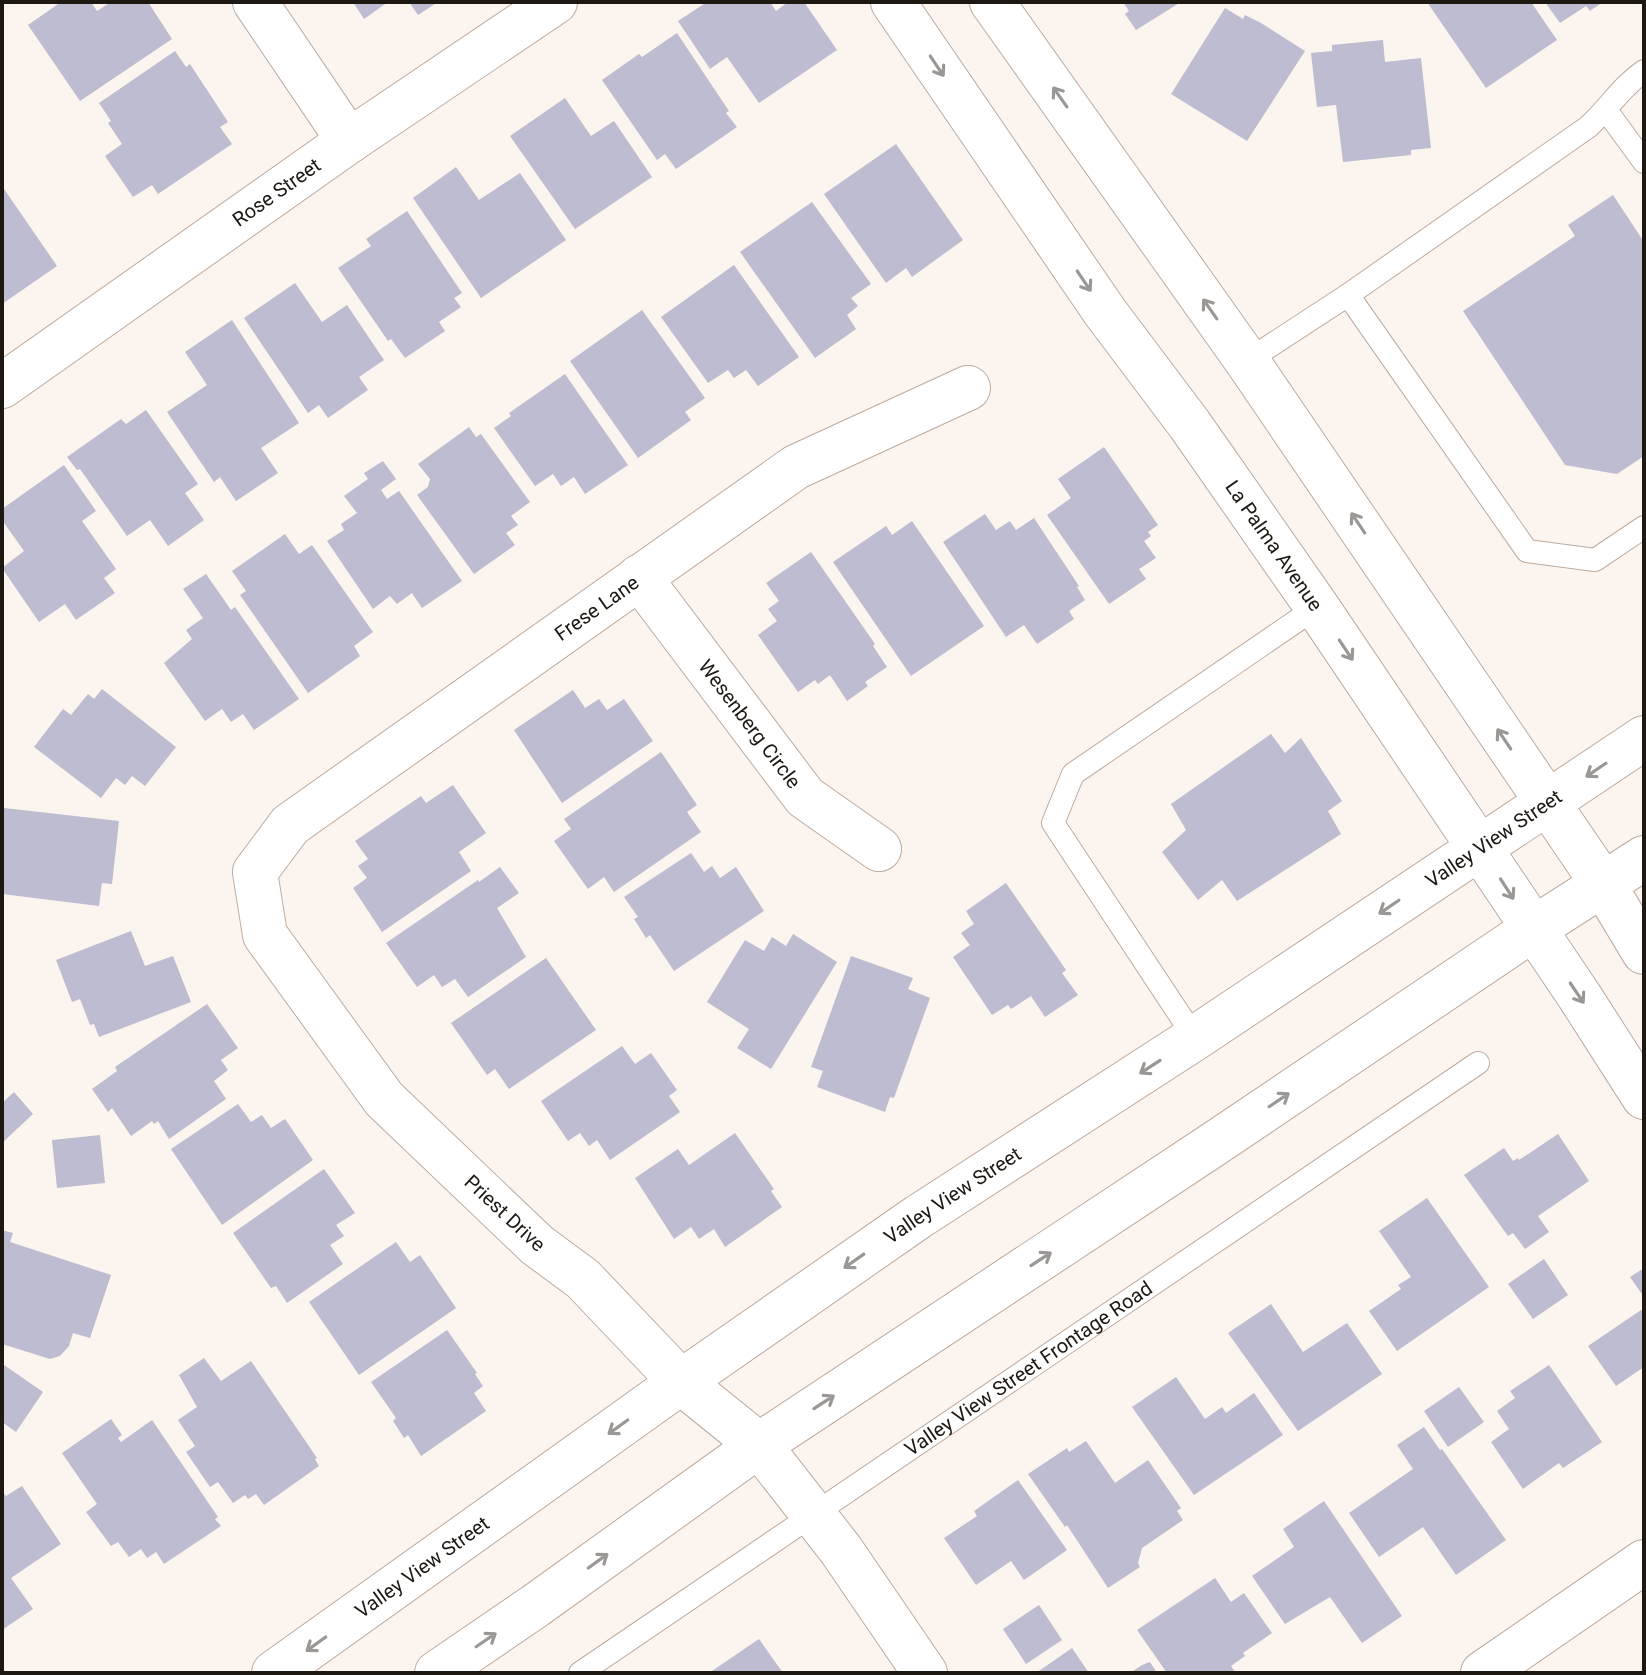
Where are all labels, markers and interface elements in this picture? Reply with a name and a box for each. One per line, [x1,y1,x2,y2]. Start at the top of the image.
one-way arrow [929,55,945,77]
one-way arrow [1052,87,1068,109]
street label: Rose Street [228,153,325,232]
one-way arrow [1076,269,1092,292]
one-way arrow [1202,299,1219,321]
street label: La Palma Avenue [1220,476,1328,615]
one-way arrow [1350,513,1366,535]
street label: Frese Lane [550,570,643,646]
one-way arrow [1338,639,1355,661]
street label: Wesenberg Circle [694,655,806,793]
one-way arrow [1496,728,1512,750]
one-way arrow [1586,762,1608,779]
street label: Valley View Street [1421,784,1566,893]
one-way arrow [1498,878,1515,900]
one-way arrow [1379,899,1401,915]
one-way arrow [1569,981,1585,1003]
one-way arrow [1139,1060,1162,1076]
one-way arrow [1267,1092,1289,1108]
street label: Valley View Street [880,1142,1026,1249]
street label: Priest Drive [460,1170,550,1256]
one-way arrow [1029,1250,1051,1267]
one-way arrow [844,1253,866,1269]
street label: Valley View Street Frontage Road [900,1276,1157,1461]
one-way arrow [812,1394,834,1410]
one-way arrow [608,1418,629,1435]
street label: Valley View Street [350,1511,494,1623]
one-way arrow [587,1553,608,1570]
one-way arrow [474,1632,496,1648]
one-way arrow [305,1636,327,1652]

